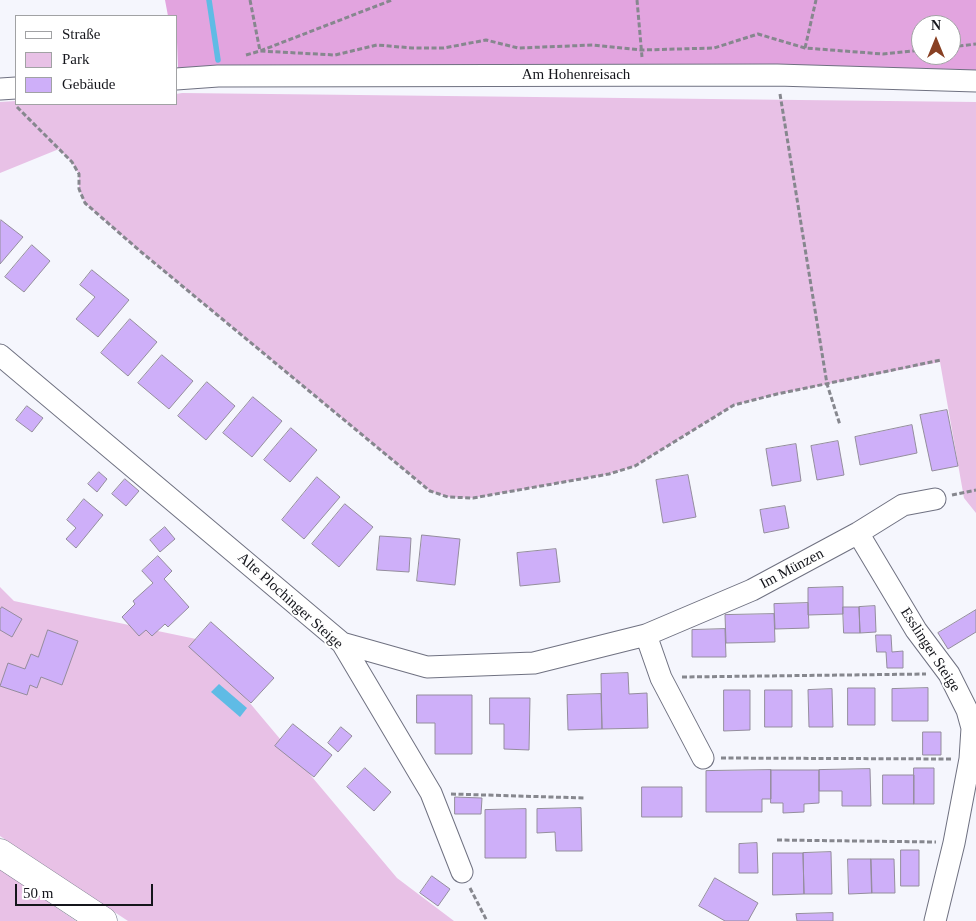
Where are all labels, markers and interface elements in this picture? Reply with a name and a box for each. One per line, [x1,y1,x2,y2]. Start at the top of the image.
legend [15,15,178,105]
north arrow [911,15,961,65]
text: N [931,18,941,33]
text: Straße [62,26,100,42]
text: Park [62,51,90,67]
street label: Am Hohenreisach [522,66,630,84]
text: Gebäude [62,76,115,92]
street label: Im Münzen [757,545,827,593]
street label: Alte Plochinger Steige [234,549,346,653]
street label: Esslinger Steige [896,604,964,696]
scale bar [18,874,155,906]
text: 50 m [23,885,53,901]

